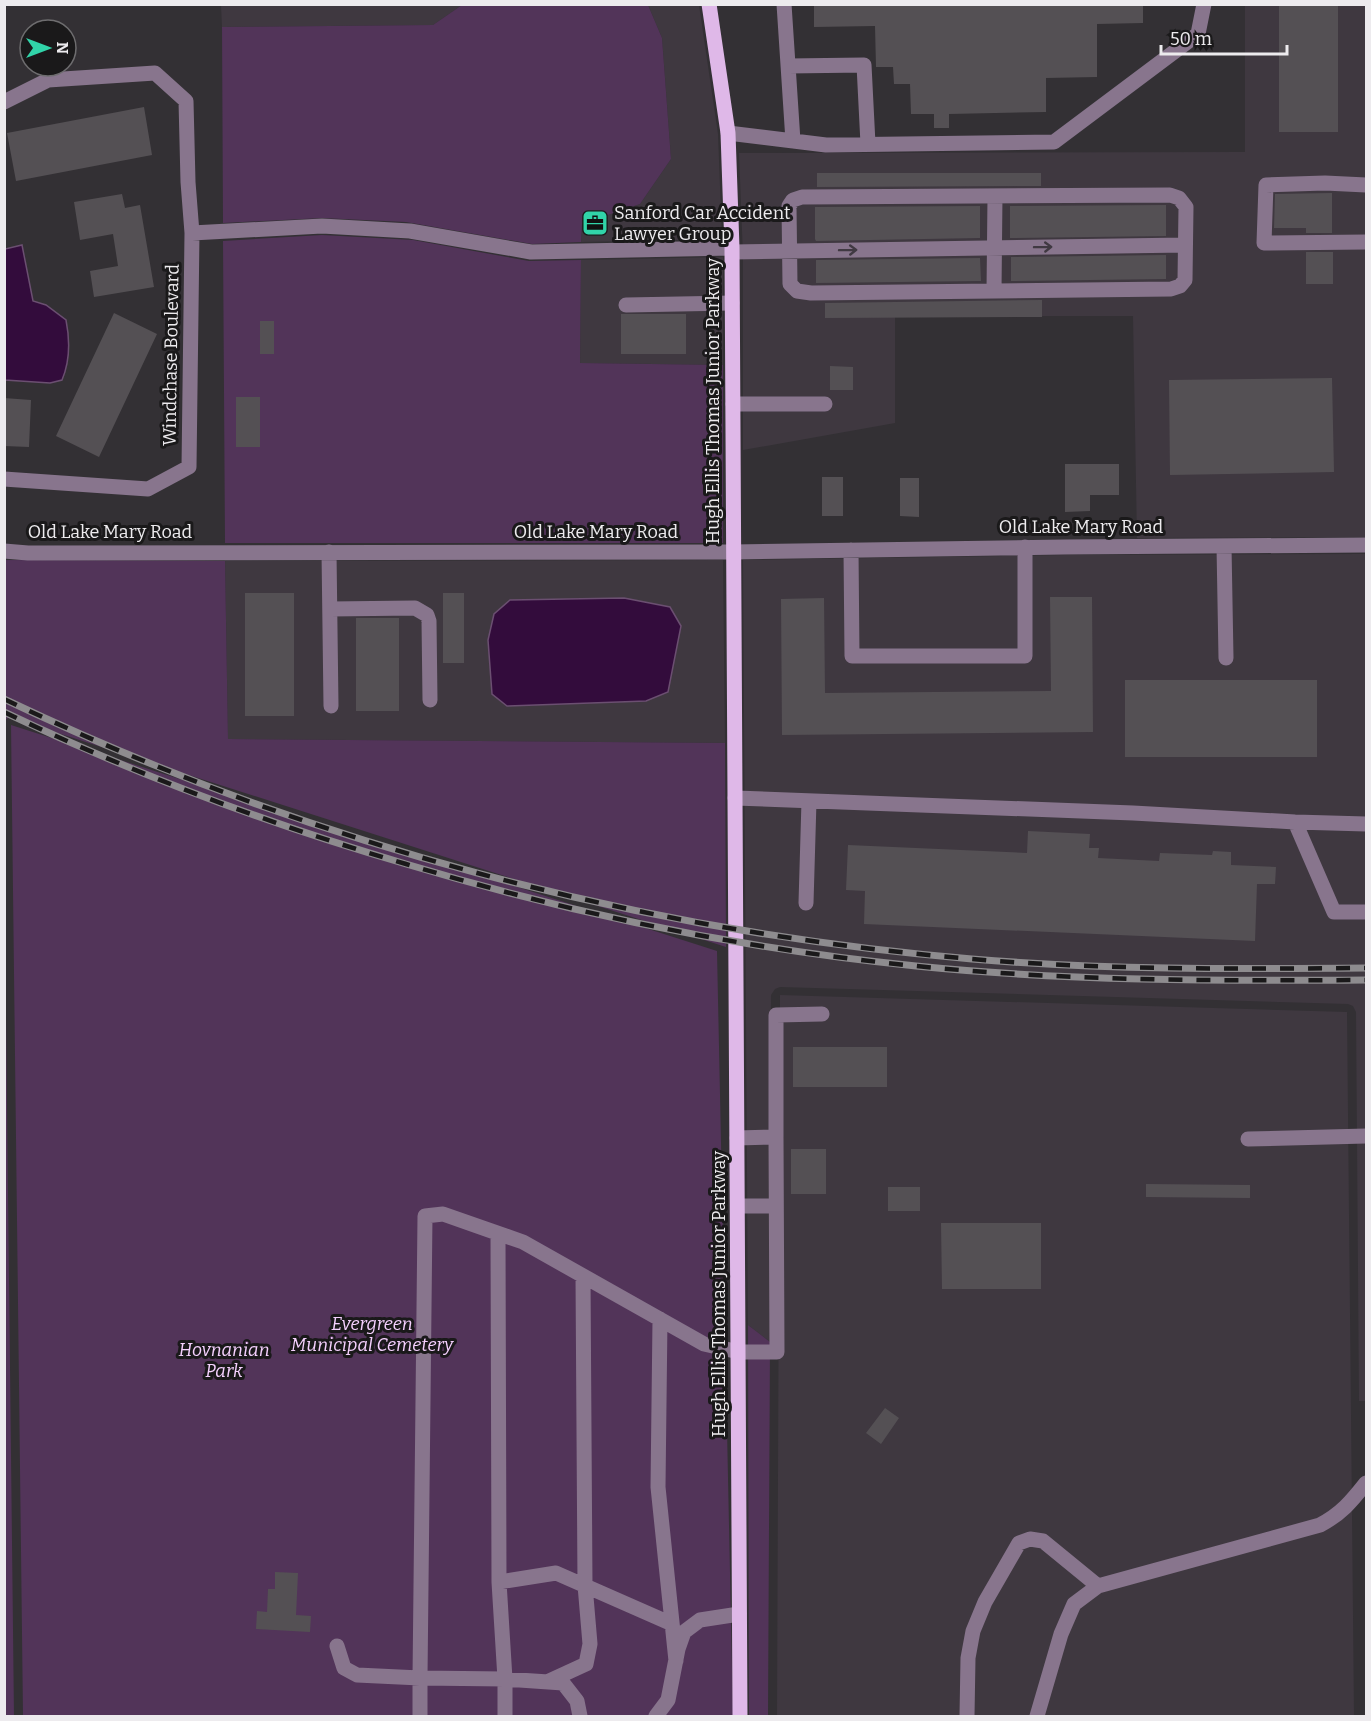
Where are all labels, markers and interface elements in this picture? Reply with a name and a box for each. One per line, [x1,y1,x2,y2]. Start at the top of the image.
north arrow [18,18,78,78]
scale bar [1161,18,1287,56]
text: 50 m [1170,28,1212,50]
text: N [53,42,72,54]
place label: Sanford Car Accident Lawyer Group [614,202,791,245]
office icon: Sanford Car Accident Lawyer Group [580,208,610,238]
one-way arrow [1033,241,1053,253]
one-way arrow [838,244,858,256]
street label: Hugh Ellis Thomas Junior Parkway [702,257,724,544]
street label: Windchase Boulevard [158,264,184,446]
street label: Old Lake Mary Road [999,516,1164,538]
street label: Old Lake Mary Road [28,521,193,543]
street label: Old Lake Mary Road [514,521,679,543]
street label: Hugh Ellis Thomas Junior Parkway [708,1150,730,1437]
park label: Evergreen Municipal Cemetery [291,1313,454,1356]
park label: Hovnanian Park [178,1339,270,1382]

